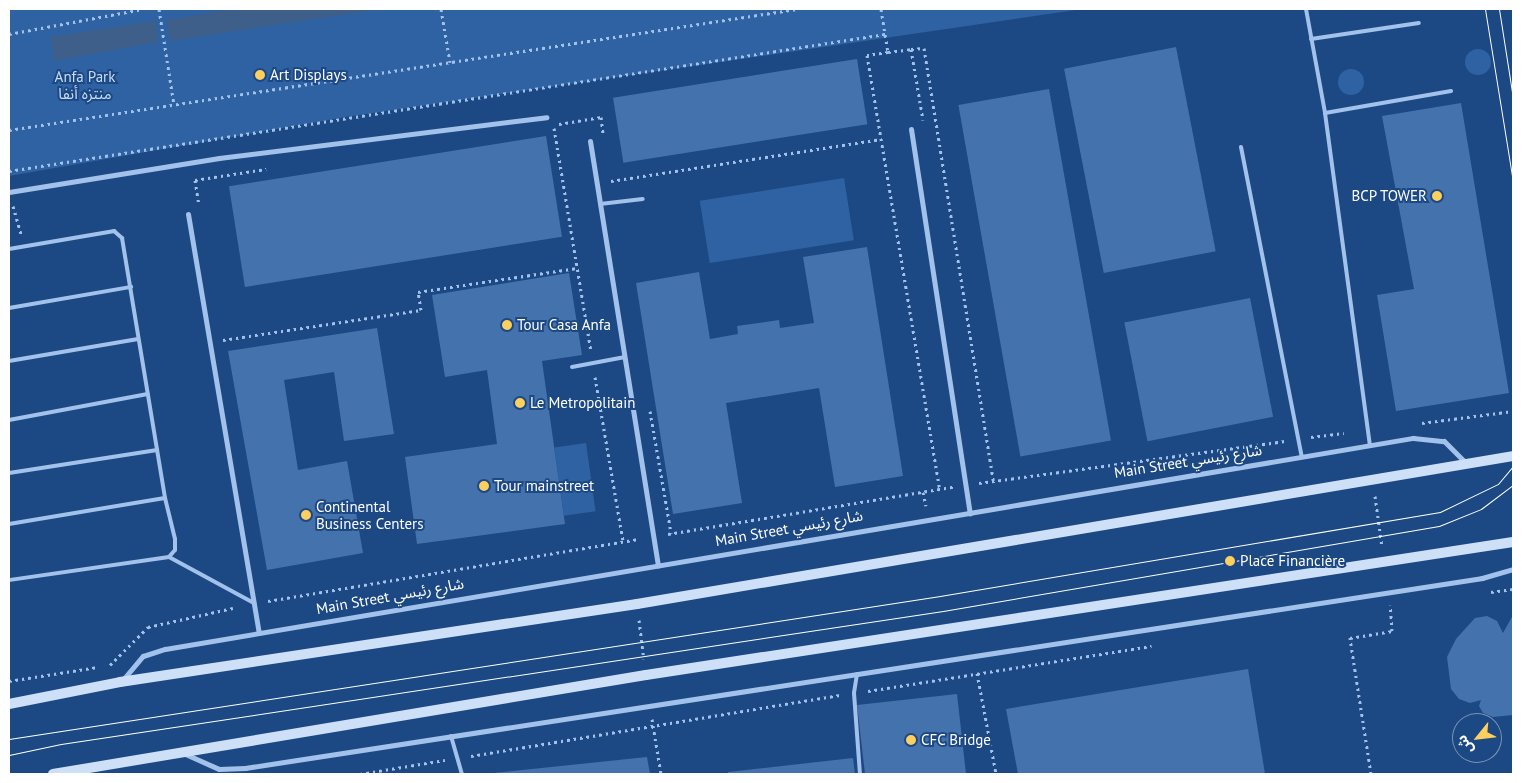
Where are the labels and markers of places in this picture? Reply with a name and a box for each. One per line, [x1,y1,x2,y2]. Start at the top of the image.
place label: Art Displays [270,66,347,84]
marker: Art Displays [254,69,266,81]
place label: BCP TOWER [1350,187,1427,205]
marker: BCP TOWER [1431,190,1443,202]
place label: Tour Casa Anfa [517,316,611,334]
marker: Tour Casa Anfa [501,319,513,331]
place label: Le Metropolitain [530,394,636,412]
marker: Le Metropolitain [514,397,526,409]
place label: Tour mainstreet [494,477,594,495]
marker: Tour mainstreet [478,480,490,492]
place label: Continental Business Centers [316,497,423,532]
marker: Continental Business Centers [300,509,312,521]
place label: Place Financière [1240,552,1345,570]
marker: Place Financière [1224,555,1236,567]
place label: CFC Bridge [921,731,992,749]
marker: CFC Bridge [905,734,917,746]

